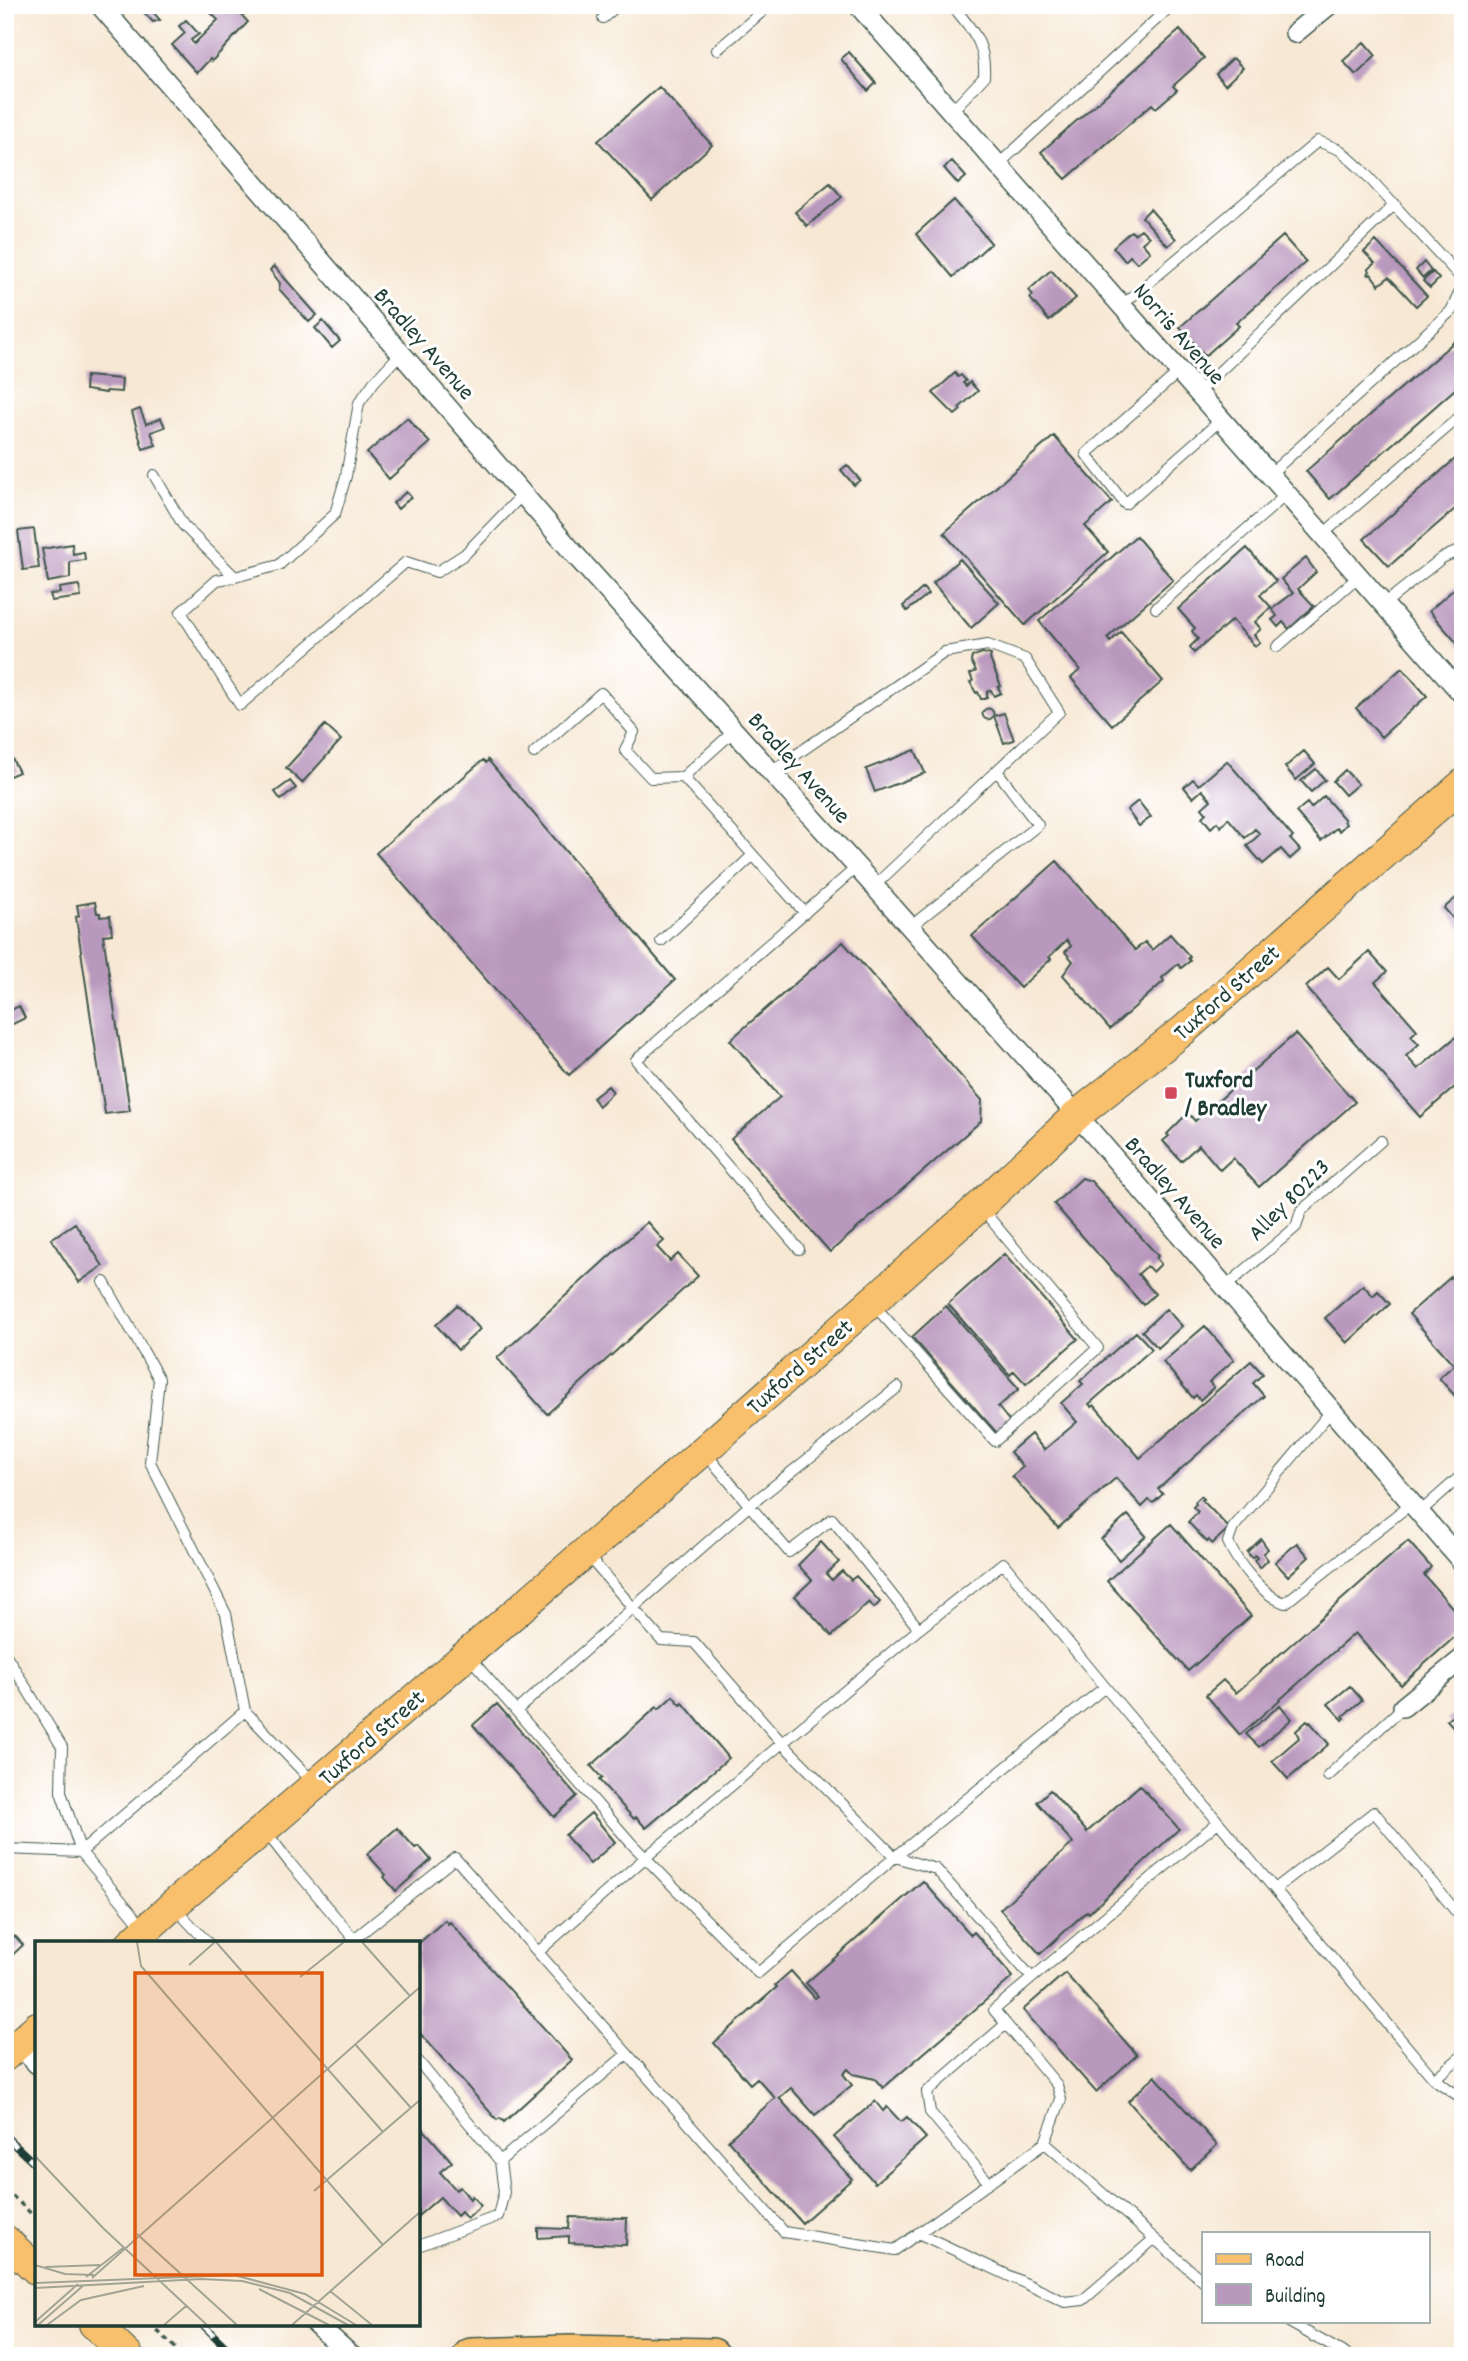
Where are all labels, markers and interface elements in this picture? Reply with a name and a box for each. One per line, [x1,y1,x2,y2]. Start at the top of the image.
street label: Norris Avenue [1124,276,1232,394]
street label: Bradley Avenue [364,281,481,409]
street label: Bradley Avenue [738,706,857,832]
street label: Tuxford Street [1167,938,1289,1050]
place label: Tuxford / Bradley [1184,1065,1267,1127]
marker: Tuxford / Bradley [1163,1085,1179,1101]
street label: Bradley Avenue [1115,1130,1232,1258]
street label: Alley 80223 [1241,1152,1339,1250]
street label: Tuxford Street [740,1312,862,1424]
street label: Tuxford Street [312,1683,434,1795]
inset map [35,1941,420,2326]
legend [1202,2232,1430,2322]
text: Road [1265,2247,1304,2277]
text: Building [1265,2283,1325,2313]

